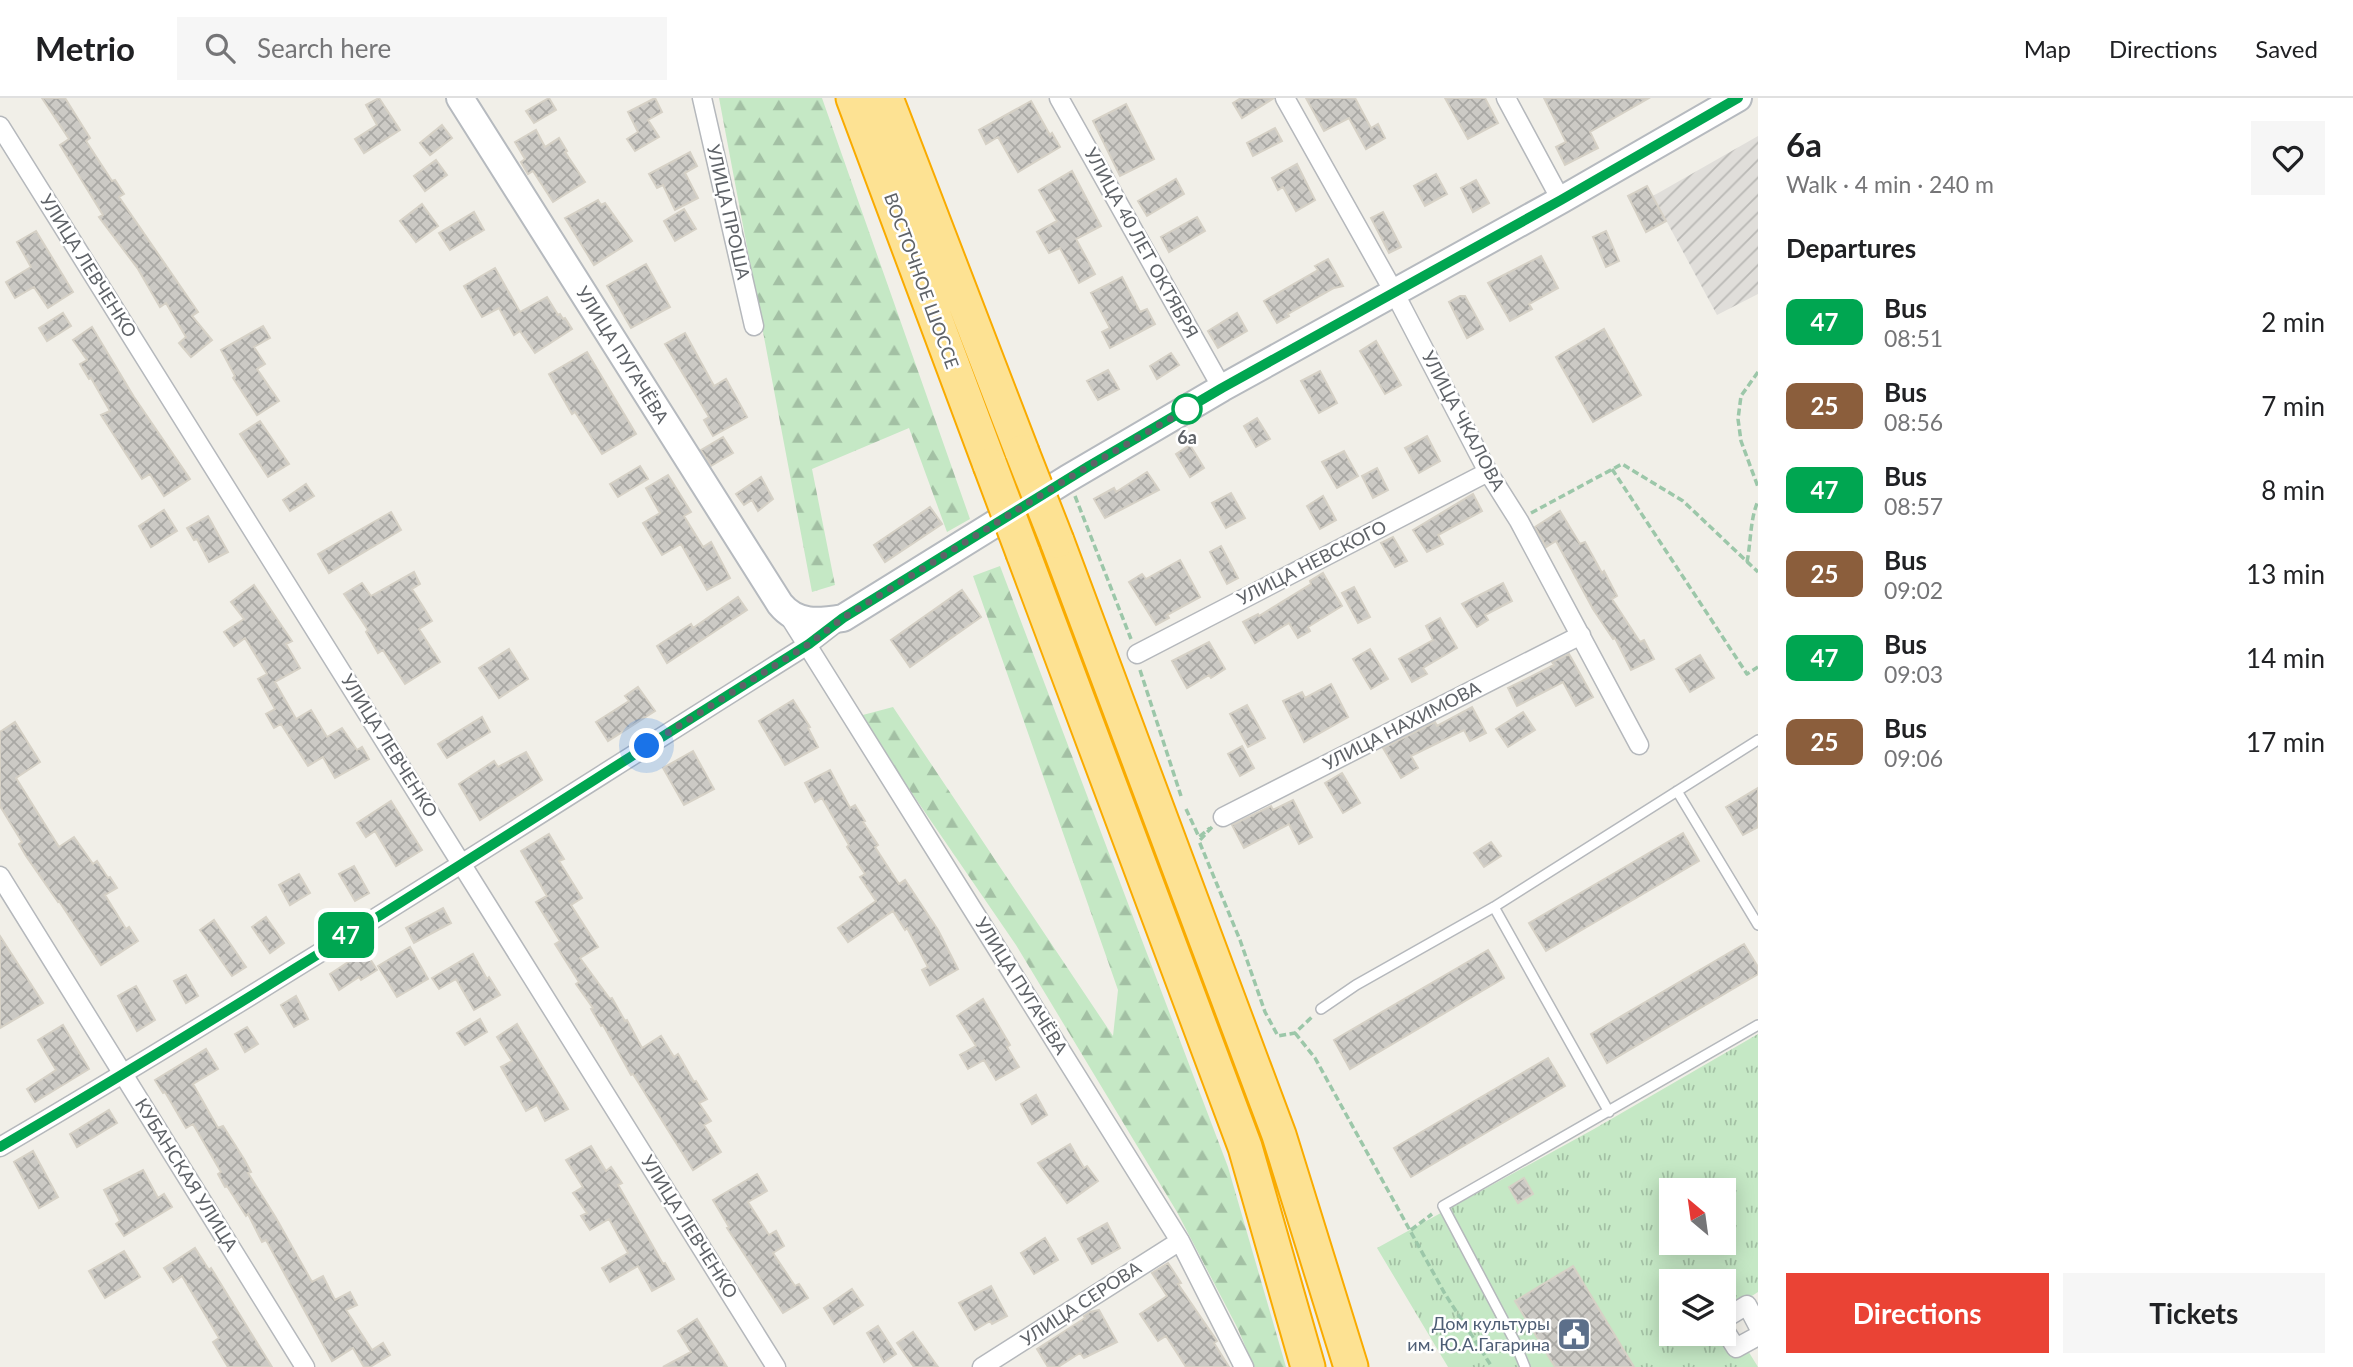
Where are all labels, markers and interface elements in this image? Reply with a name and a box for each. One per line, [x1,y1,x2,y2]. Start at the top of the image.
search box [177,17,667,80]
text: Metrio [35,28,135,68]
icon: search [201,29,239,67]
text: Search here [257,32,391,64]
text: Map [2024,34,2071,63]
text: Directions [2109,34,2217,63]
text: Saved [2255,34,2318,63]
button: heart [2251,121,2325,195]
text: 6а [1786,124,1822,164]
street label: УЛИЦА ПРОША [703,142,755,282]
street label: УЛИЦА 40 ЛЕТ ОКТЯБРЯ [1080,143,1203,342]
text: Walk · 4 min · 240 m [1786,170,1994,198]
street label: УЛИЦА ЛЕВЧЕНКО [36,190,142,341]
street label: ВОСТОЧНОЕ ШОССЕ [880,190,964,372]
text: Departures [1786,232,1916,264]
street label: УЛИЦА ПУГАЧЁВА [572,282,674,428]
text: Bus [1884,292,1927,324]
text: 2 min [2261,306,2325,338]
text: 47 [1811,307,1838,336]
text: 08:51 [1884,324,1943,352]
street label: УЛИЦА ЧКАЛОВА [1418,347,1510,495]
text: Bus [1884,376,1927,408]
text: 7 min [2261,390,2325,422]
text: 25 [1811,391,1838,420]
marker: 6а [1172,394,1202,424]
text: 08:56 [1884,408,1943,436]
place label: 6а [1177,426,1197,448]
text: Bus [1884,460,1927,492]
text: 8 min [2261,474,2325,506]
text: 47 [1811,475,1838,504]
text: 08:57 [1884,492,1943,520]
street label: УЛИЦА НЕВСКОГО [1233,515,1390,609]
text: Bus [1884,544,1927,576]
text: 13 min [2246,558,2325,590]
text: 25 [1811,559,1838,588]
text: 09:02 [1884,576,1943,604]
text: Bus [1884,628,1927,660]
text: 14 min [2246,642,2325,674]
text: 47 [1811,643,1838,672]
text: 09:03 [1884,660,1943,688]
street label: УЛИЦА ЛЕВЧЕНКО [337,670,443,821]
street label: УЛИЦА НАХИМОВА [1319,675,1485,774]
text: Bus [1884,712,1927,744]
text: 17 min [2246,726,2325,758]
text: 25 [1811,727,1838,756]
your location [629,728,664,763]
text: 09:06 [1884,744,1943,772]
line badge: 47 [314,912,378,958]
street label: УЛИЦА ПУГАЧЁВА [971,913,1073,1059]
text: 47 [332,920,360,949]
street label: КУБАНСКАЯ УЛИЦА [131,1094,243,1256]
street label: УЛИЦА ЛЕВЧЕНКО [637,1151,743,1302]
north arrow [1659,1178,1736,1255]
map controls [1659,1178,1736,1346]
street label: УЛИЦА СЕРОВА [1016,1256,1145,1350]
button: layers [1659,1269,1736,1346]
button: Directions [1786,1273,2049,1353]
button: Tickets [2063,1273,2325,1353]
place label: Дом культуры им. Ю.А.Гагарина [1407,1312,1550,1355]
public building icon: Дом культуры им. Ю.А.Гагарина [1555,1315,1593,1353]

